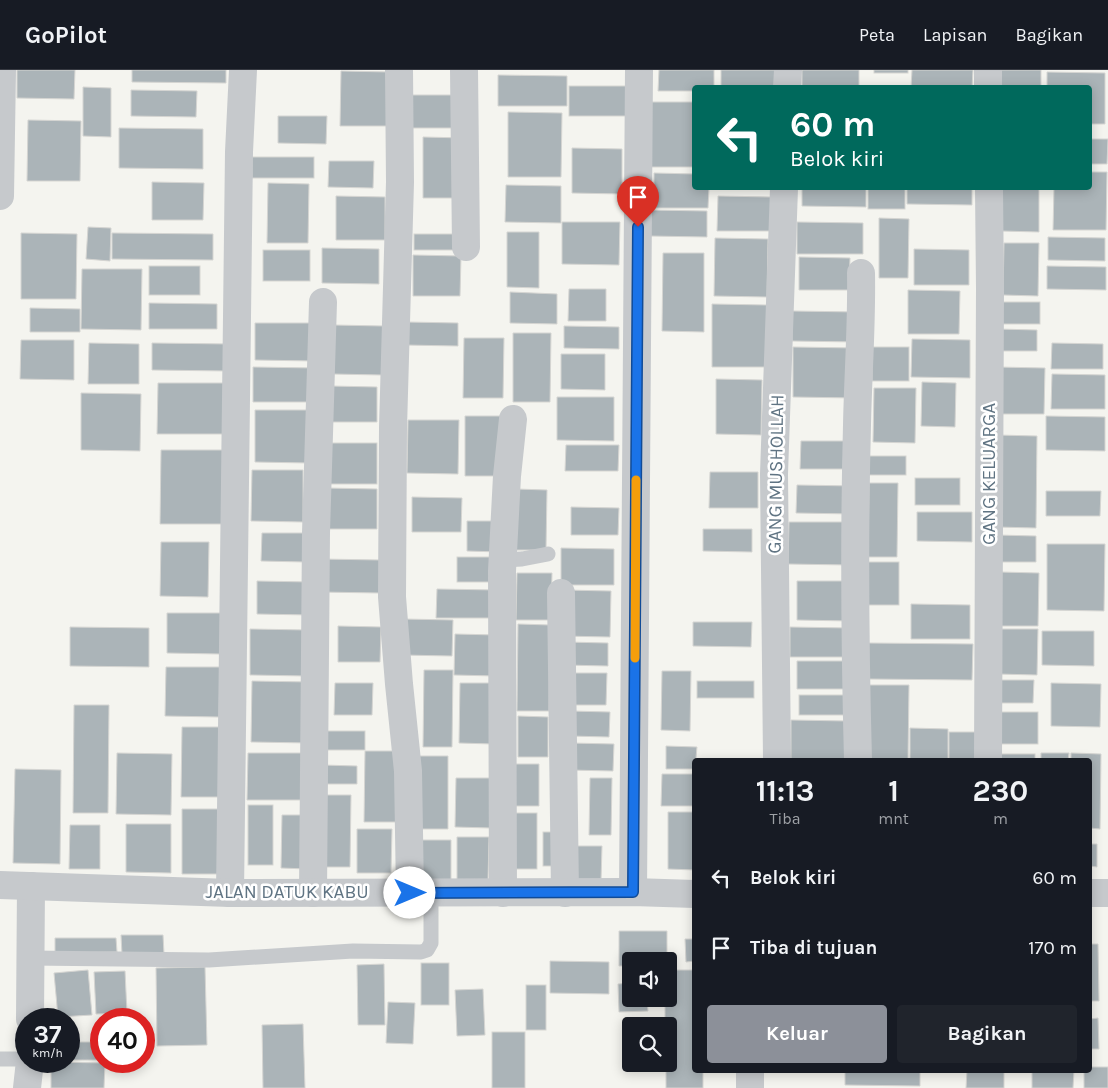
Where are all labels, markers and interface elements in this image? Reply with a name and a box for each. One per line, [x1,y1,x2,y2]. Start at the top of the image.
text: GoPilot [25,21,107,49]
text: Peta [859,24,895,46]
text: Lapisan [923,24,987,46]
text: Bagikan [1015,24,1083,46]
text: 60 m [790,104,875,145]
icon: left [707,105,772,170]
text: Belok kiri [790,146,884,172]
pin [617,176,659,227]
icon: arrive [624,183,652,211]
street label: GANG MUSHOLLAH [764,394,788,554]
street label: GANG KELUARGA [978,403,1000,545]
text: 11:13 [756,773,815,809]
text: 1 [888,773,899,809]
text: 230 [973,773,1028,809]
text: Tiba [770,809,801,828]
text: mnt [878,809,909,828]
text: m [993,809,1008,828]
icon: left [707,864,735,892]
position arrow [383,866,435,918]
text: Belok kiri [750,867,836,889]
text: 60 m [1033,867,1077,889]
street label: JALAN DATUK KABU [205,881,369,903]
icon: arrive [707,934,735,962]
text: Tiba di tujuan [750,937,877,959]
text: 170 m [1028,937,1077,959]
map controls [622,952,677,1072]
button: sound [622,952,677,1007]
button: Keluar [707,1005,887,1063]
button: Bagikan [897,1005,1077,1063]
speed limit sign: 40 [90,1008,155,1073]
button: search [622,1017,677,1072]
text: 37 [33,1020,61,1049]
text: km/h [32,1046,63,1060]

